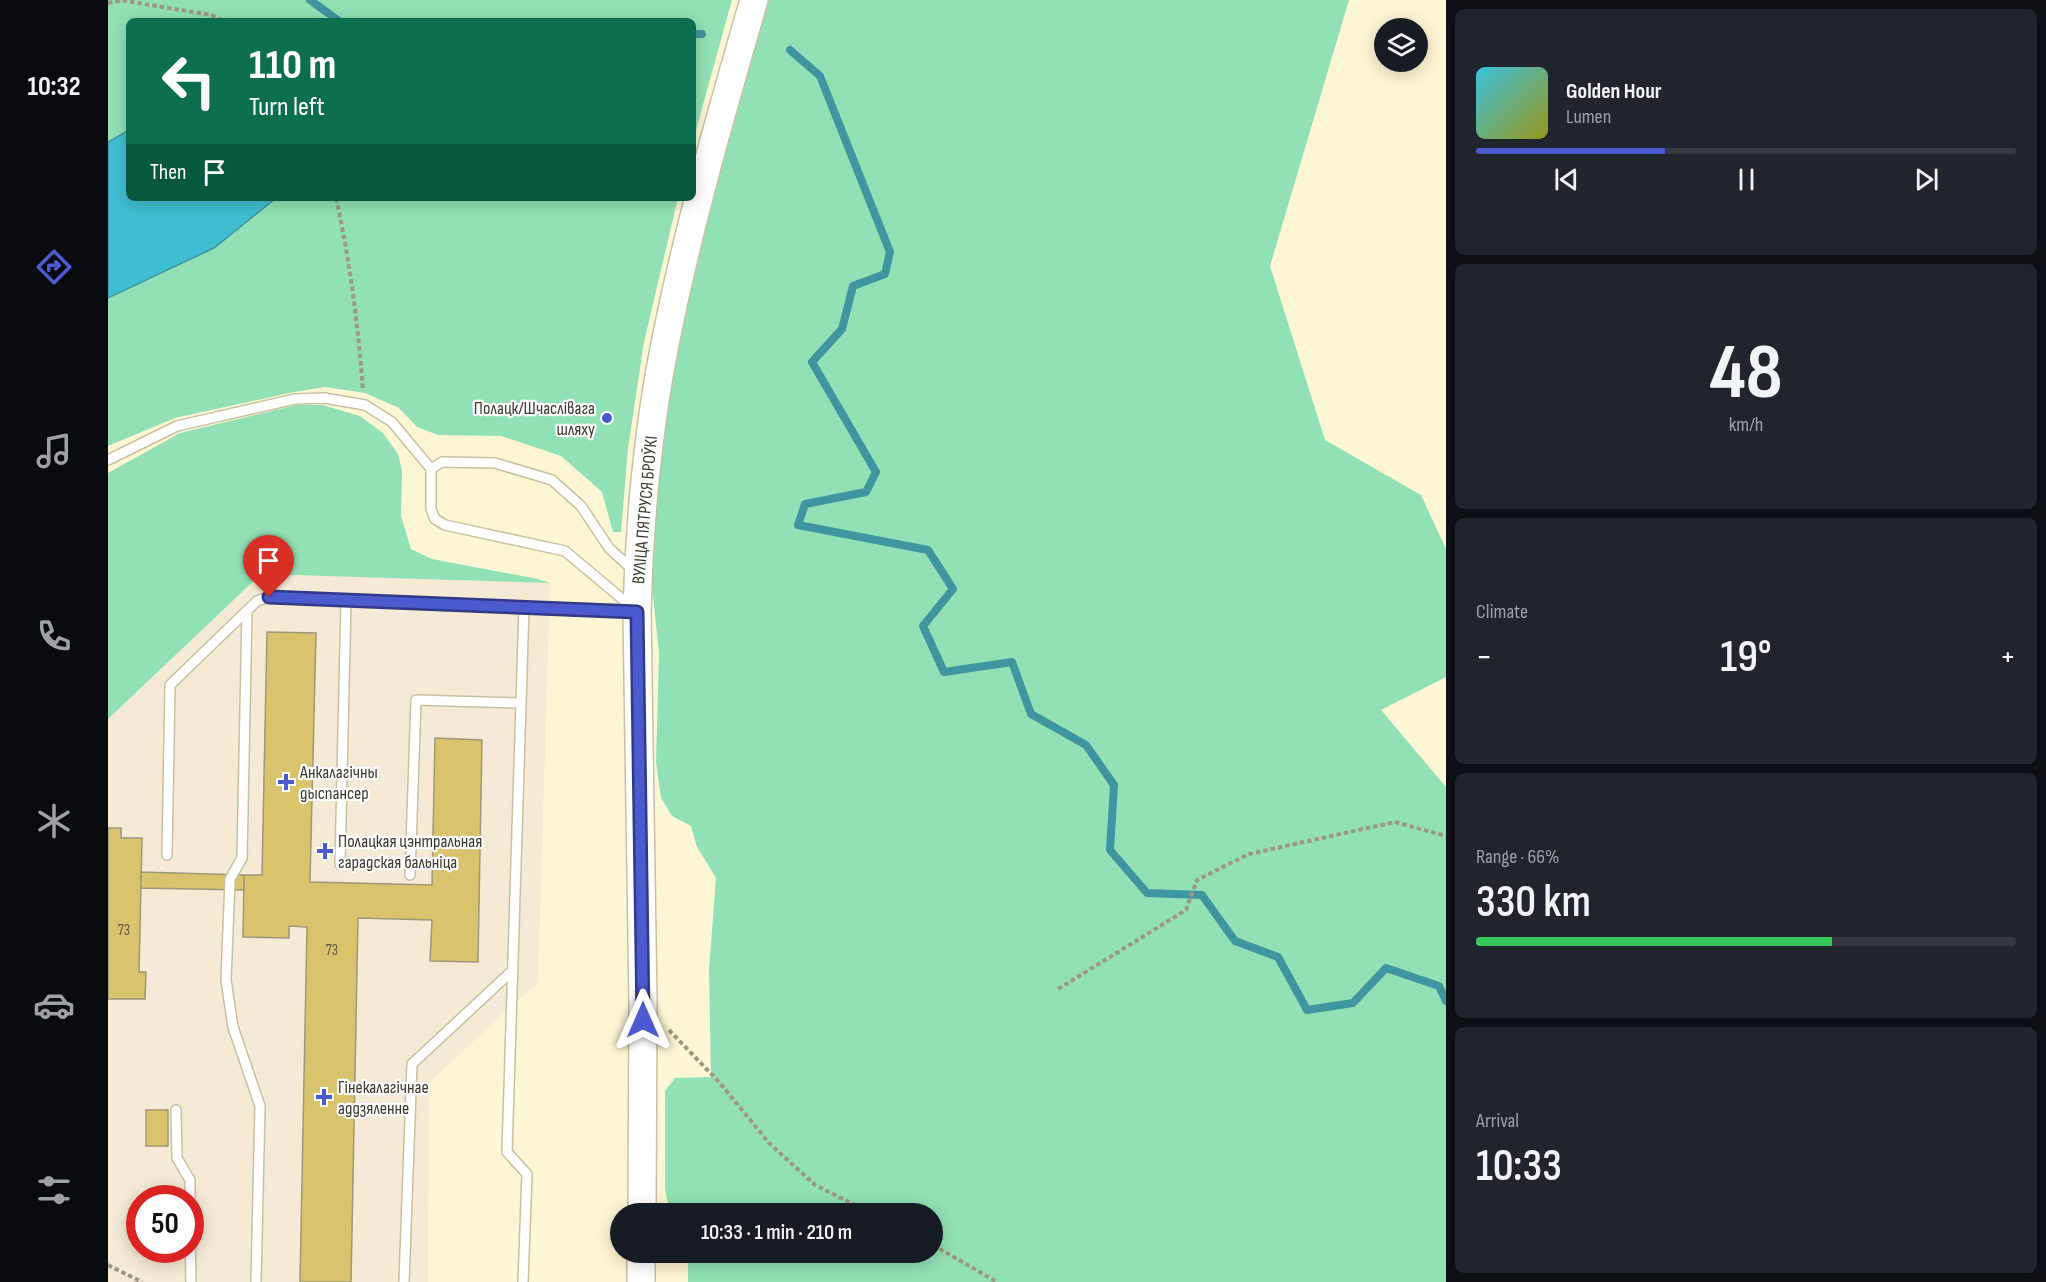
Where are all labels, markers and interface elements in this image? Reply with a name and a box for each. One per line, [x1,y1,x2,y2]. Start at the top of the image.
map controls [1374,18,1428,72]
button: layers [1374,18,1428,72]
text: 110 m [249,40,336,91]
icon: left [150,42,228,120]
text: 10:32 [27,71,81,103]
text: Golden Hour [1566,78,1662,105]
text: Turn left [249,91,325,123]
text: Lumen [1566,105,1611,129]
icon: arrive [198,156,231,189]
text: Then [150,159,186,186]
icon: previous [1550,163,1583,196]
icon: pause [1730,163,1763,196]
icon: next [1910,163,1943,196]
icon: directions [33,246,75,288]
text: 48 [1709,327,1783,420]
place label: Полацк/Шчаслівага шляху [474,398,595,440]
marker: Полацк/Шчаслівага шляху [600,411,614,425]
text: km/h [1729,413,1763,437]
icon: music [33,430,75,472]
street label: ВУЛІЦА ПЯТРУСЯ БРОЎКІ [628,435,662,585]
pin [243,535,294,597]
icon: arrive [252,544,285,577]
text: Climate [1476,600,1528,624]
icon: phone [33,615,75,657]
text: 19° [1720,630,1772,685]
text: − [1476,637,1492,677]
text: + [2000,637,2016,677]
place label: Анкалагічны дыспансер [299,762,378,804]
marker: Анкалагічны дыспансер [277,773,295,791]
icon: climate [33,800,75,842]
place label: Полацкая цэнтральная гарадская бальніца [338,831,482,873]
marker: Полацкая цэнтральная гарадская бальніца [316,842,334,860]
text: Range · 66% [1476,845,1560,869]
text: 330 km [1476,875,1591,930]
house number: 73 [118,921,130,940]
house number: 73 [326,941,338,960]
icon: car [33,984,75,1026]
position arrow [611,988,675,1052]
place label: Гінекалагічнае аддзяленне [338,1077,429,1119]
marker: Гінекалагічнае аддзяленне [315,1088,333,1106]
text: Arrival [1476,1109,1519,1133]
text: 10:33 [1476,1139,1562,1194]
icon: filters [33,1169,75,1211]
speed limit sign: 50 [126,1185,204,1263]
text: 10:33 · 1 min · 210 m [701,1219,852,1246]

